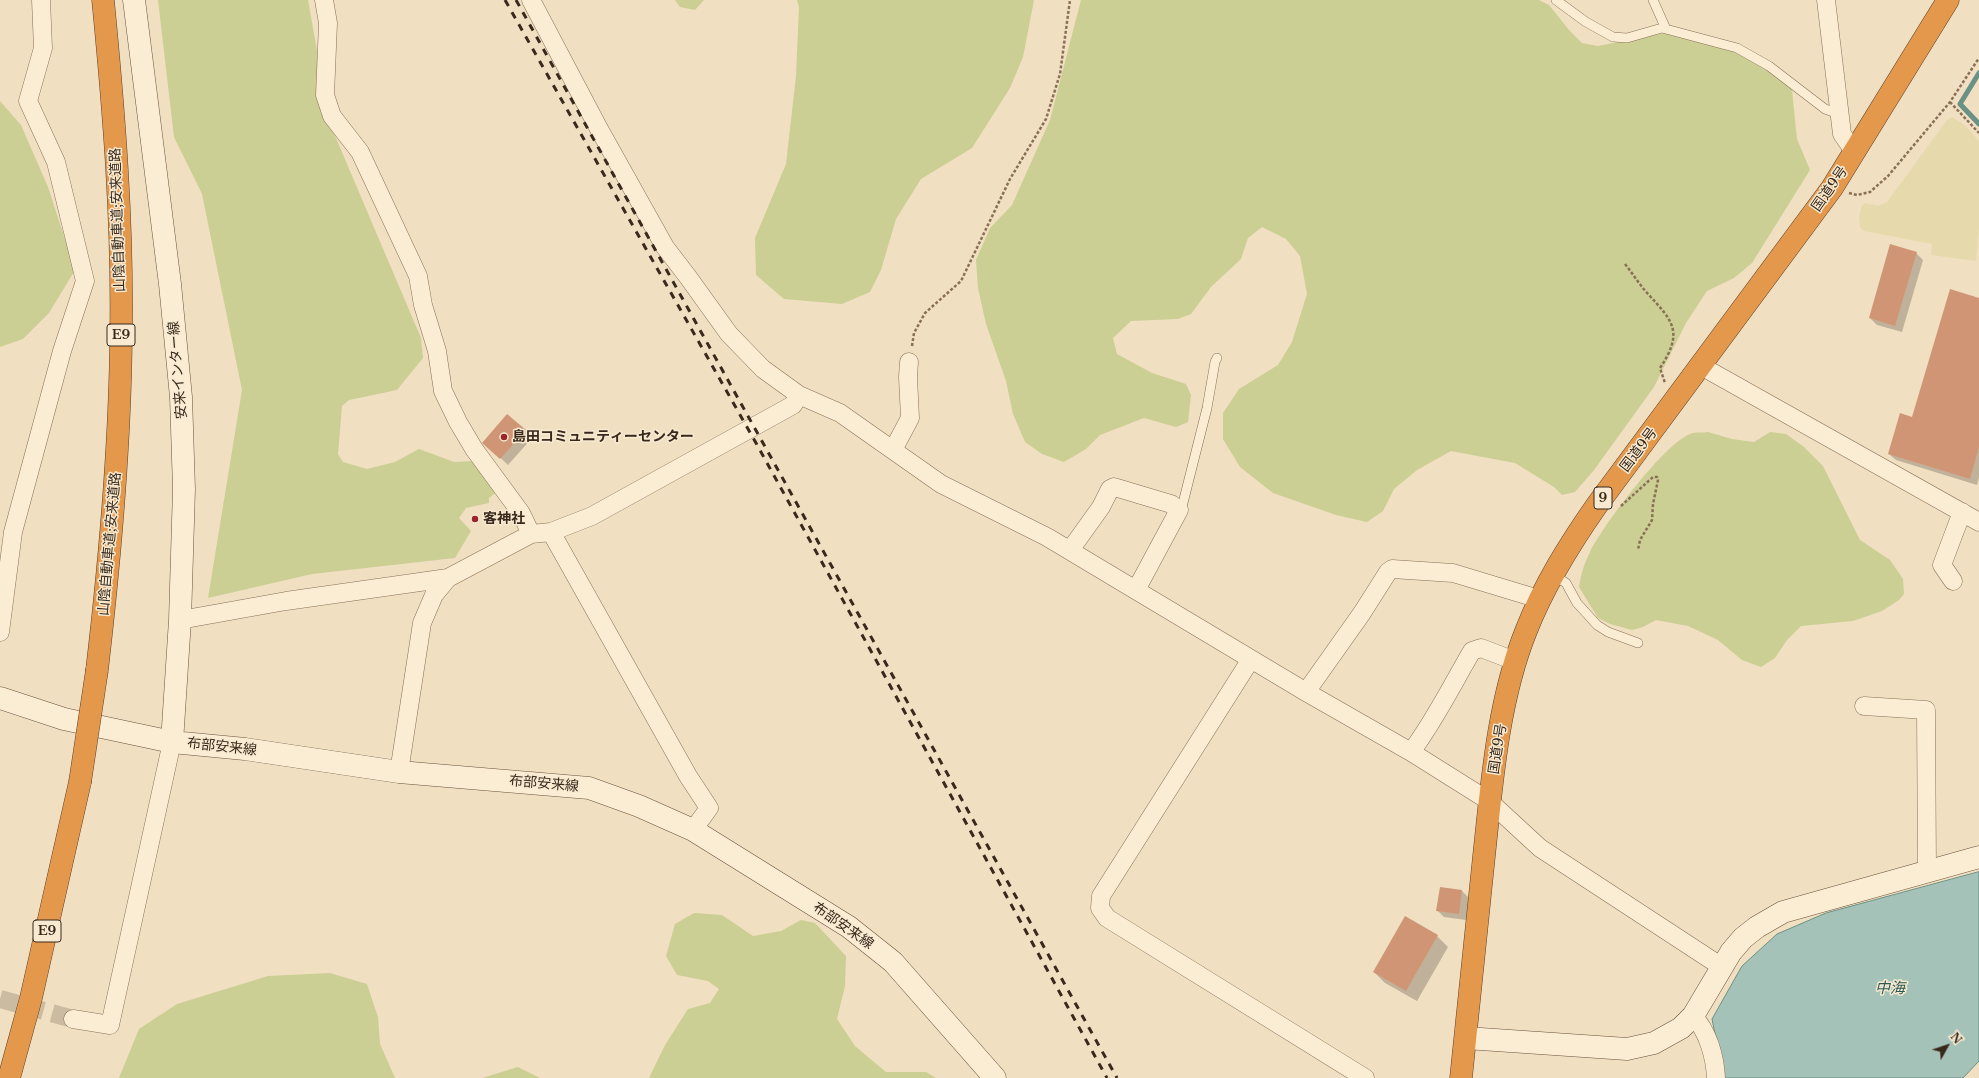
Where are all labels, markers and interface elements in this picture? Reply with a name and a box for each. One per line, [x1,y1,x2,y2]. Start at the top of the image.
street label: 山陰自動車道;安来道路 [107,148,129,292]
street label: 国道9号 [1808,163,1852,215]
street label: 安来インター線 [165,320,191,420]
road number: E9 [107,324,135,346]
street label: 国道9号 [1617,425,1661,475]
place label: 島田コミュニティーセンター [512,429,694,445]
marker: 島田コミュニティーセンター [499,432,509,442]
street label: 山陰自動車道;安来道路 [95,471,125,617]
road number: 9 [1594,487,1612,509]
place label: 客神社 [483,511,525,527]
marker: 客神社 [470,514,480,524]
street label: 国道9号 [1486,722,1510,776]
street label: 布部安来線 [186,735,258,759]
street label: 布部安来線 [508,773,580,795]
street label: 布部安来線 [810,899,876,953]
road number: E9 [33,920,61,942]
water label: 中海 [1875,980,1905,998]
north arrow [1927,1026,1967,1066]
text: N [1948,1030,1965,1047]

